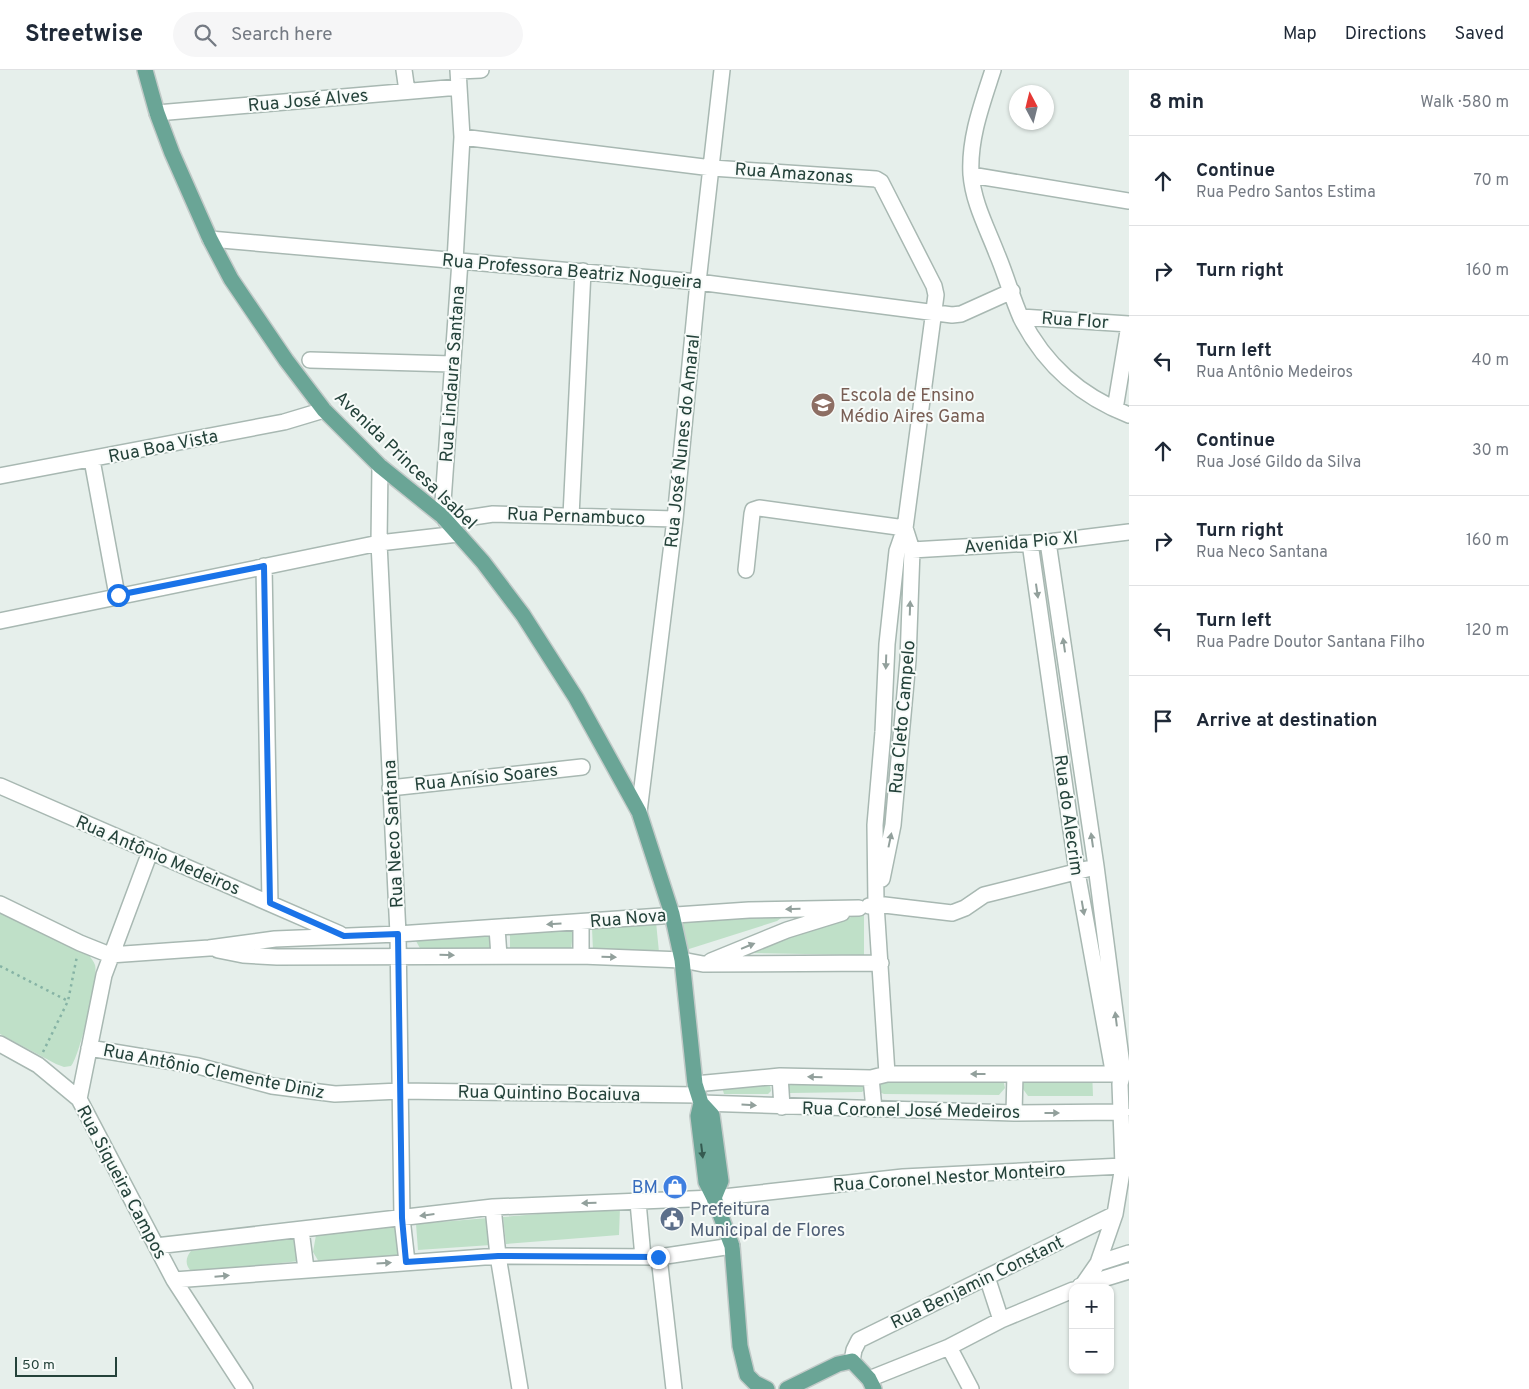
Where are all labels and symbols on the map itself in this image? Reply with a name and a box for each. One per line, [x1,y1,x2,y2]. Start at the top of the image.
street label: Rua José Alves [247,85,369,118]
north arrow [1009,85,1054,130]
street label: Rua Amazonas [734,159,854,190]
street label: Rua Professora Beatriz Nogueira [441,250,703,295]
street label: Rua Lindaura Santana [436,285,471,463]
street label: Rua Flor [1040,308,1109,335]
street label: Rua José Nunes do Amaral [661,333,706,549]
place label: Escola de Ensino Médio Aires Gama [840,385,985,429]
street label: Avenida Princesa Isabel [329,387,481,535]
school or university icon: Escola de Ensino Médio Aires Gama [810,392,836,418]
street label: Rua Boa Vista [106,426,220,469]
street label: Rua Pernambuco [506,504,645,531]
street label: Avenida Pio XI [963,527,1079,560]
one-way arrow [1033,583,1041,599]
route start [107,584,130,607]
one-way arrow [907,600,915,616]
one-way arrow [1059,637,1067,653]
street label: Rua Cleto Campelo [885,639,922,795]
one-way arrow [882,654,890,670]
street label: Rua do Alecrim [1048,753,1087,877]
street label: Rua Neco Santana [379,759,410,909]
street label: Rua Anísio Soares [413,760,559,797]
street label: Rua Antônio Medeiros [72,811,243,901]
one-way arrow [886,832,894,847]
one-way arrow [1088,832,1096,848]
one-way arrow [1079,900,1087,915]
street label: Rua Nova [589,905,667,934]
one-way arrow [785,905,801,913]
one-way arrow [545,920,561,928]
one-way arrow [741,942,756,950]
one-way arrow [439,952,455,960]
one-way arrow [601,953,617,961]
one-way arrow [1111,1011,1119,1027]
street label: Rua Antônio Clemente Diniz [101,1040,327,1105]
one-way arrow [969,1070,985,1078]
one-way arrow [807,1073,823,1081]
street label: Rua Quintino Bocaiuva [457,1081,641,1108]
street label: Rua Coronel José Medeiros [802,1098,1020,1125]
street label: Rua Siqueira Campos [70,1102,171,1264]
one-way arrow [742,1102,758,1110]
one-way arrow [1044,1109,1060,1117]
one-way arrow [699,1144,707,1160]
street label: Rua Coronel Nestor Monteiro [832,1159,1066,1198]
shop icon: BM [662,1174,688,1200]
place label: BM [632,1177,658,1200]
place label: Prefeitura Municipal de Flores [690,1199,845,1243]
one-way arrow [581,1200,597,1208]
public building icon: Prefeitura Municipal de Flores [659,1206,685,1232]
one-way arrow [419,1211,435,1219]
street label: Rua Benjamin Constant [887,1231,1068,1335]
route end [647,1246,670,1269]
one-way arrow [377,1259,393,1267]
one-way arrow [215,1272,231,1280]
scale bar [15,1354,118,1377]

